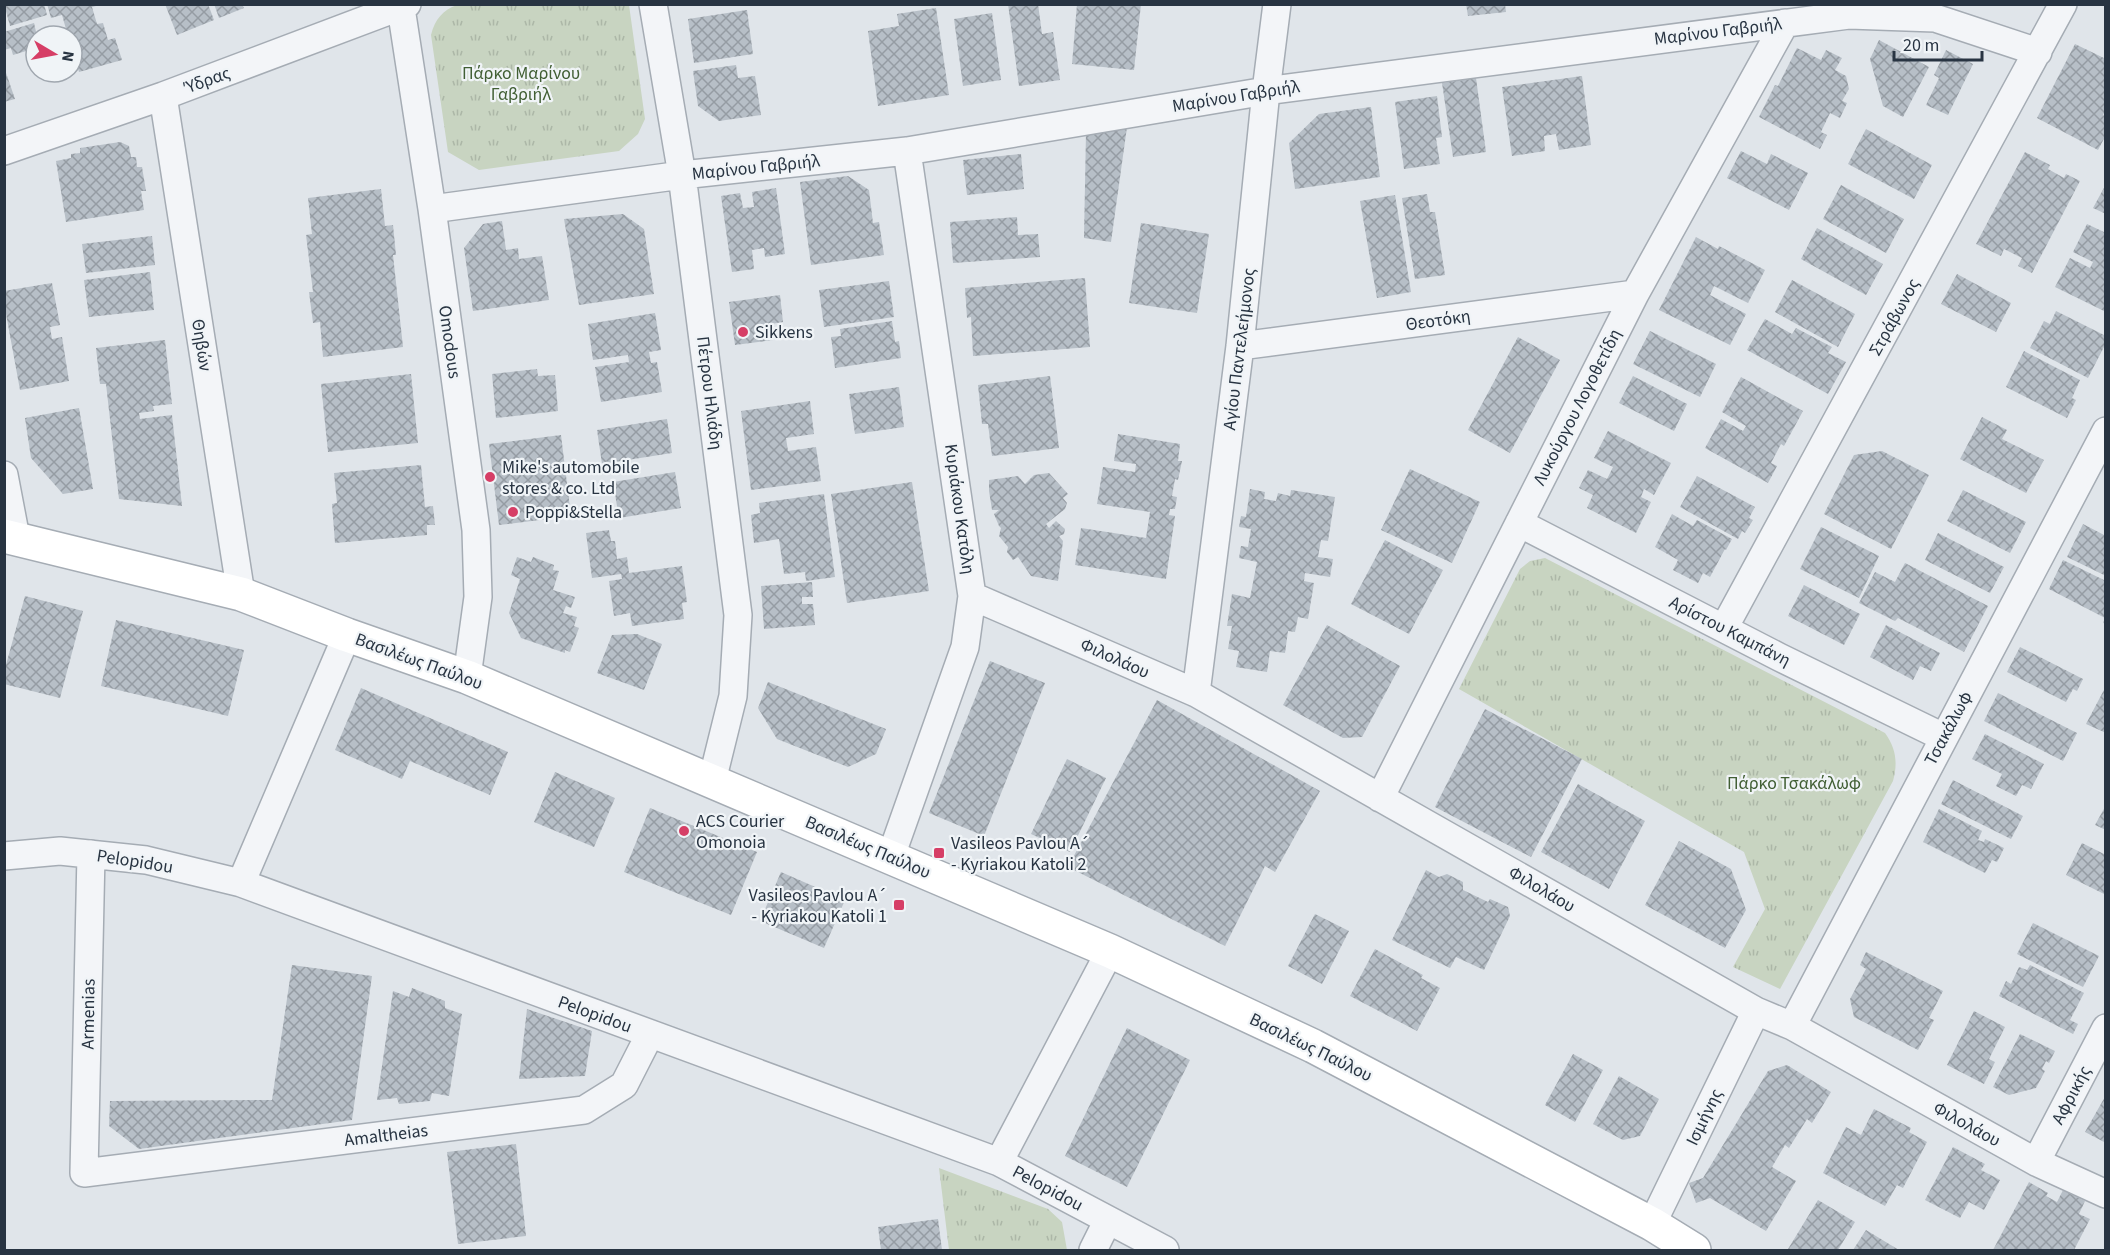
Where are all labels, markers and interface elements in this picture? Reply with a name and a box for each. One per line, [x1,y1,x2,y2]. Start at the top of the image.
street label: Μαρίνου Γαβριήλ [1653,11,1784,52]
north arrow [24,24,84,84]
scale bar [1894,24,1982,62]
text: 20 m [1903,33,1939,58]
text: N [56,49,80,64]
street label: Ύδρας [180,61,234,101]
park label: Πάρκο Μαρίνου Γαβριήλ [462,61,580,107]
street label: Μαρίνου Γαβριήλ [1171,74,1302,119]
street label: Μαρίνου Γαβριήλ [691,148,821,187]
street label: Αγίου Παντελεήμονος [1217,266,1262,432]
street label: Στράβωνος [1863,274,1926,360]
street label: Omodous [432,304,467,380]
street label: Θεοτόκη [1404,304,1472,337]
street label: Θηβών [185,317,218,374]
place label: Sikkens [755,320,813,345]
marker: Sikkens [736,325,750,339]
street label: Λυκούργου Λογοθετίδη [1527,325,1628,490]
street label: Πέτρου Ηλιάδη [690,335,729,451]
street label: Κυριάκου Κατόλη [938,442,981,576]
place label: Mike's automobile stores & co. Ltd [502,455,639,501]
marker: Mike's automobile stores & co. Ltd [483,470,497,484]
place label: Poppi&Stella [525,500,622,525]
marker: Poppi&Stella [506,505,520,519]
street label: Αρίστου Καμπάνη [1665,590,1795,673]
street label: Βασιλέως Παύλου [352,627,486,696]
street label: Φιλολάου [1076,632,1153,685]
street label: Τσακάλωφ [1918,687,1978,770]
park label: Πάρκο Τσακάλωφ [1727,771,1861,796]
place label: ACS Courier Omonoia [696,809,785,855]
street label: Βασιλέως Παύλου [801,810,934,885]
marker: ACS Courier Omonoia [677,824,691,838]
place label: Vasileos Pavlou A´ - Kyriakou Katoli 2 [951,831,1089,877]
street label: Pelopidou [95,843,175,880]
marker: Vasileos Pavlou A´ - Kyriakou Katoli 2 [932,846,946,860]
street label: Φιλολάου [1504,860,1580,919]
place label: Vasileos Pavlou A´ - Kyriakou Katoli 1 [749,883,887,929]
marker: Vasileos Pavlou A´ - Kyriakou Katoli 1 [892,898,906,912]
street label: Armenias [75,978,102,1050]
street label: Pelopidou [554,990,635,1039]
street label: Βασιλέως Παύλου [1245,1007,1377,1088]
street label: Αφρικής [2046,1061,2097,1129]
street label: Ισμήνης [1680,1084,1729,1150]
street label: Φιλολάου [1929,1096,2005,1153]
street label: Amaltheias [343,1118,429,1153]
street label: Pelopidou [1008,1159,1088,1218]

